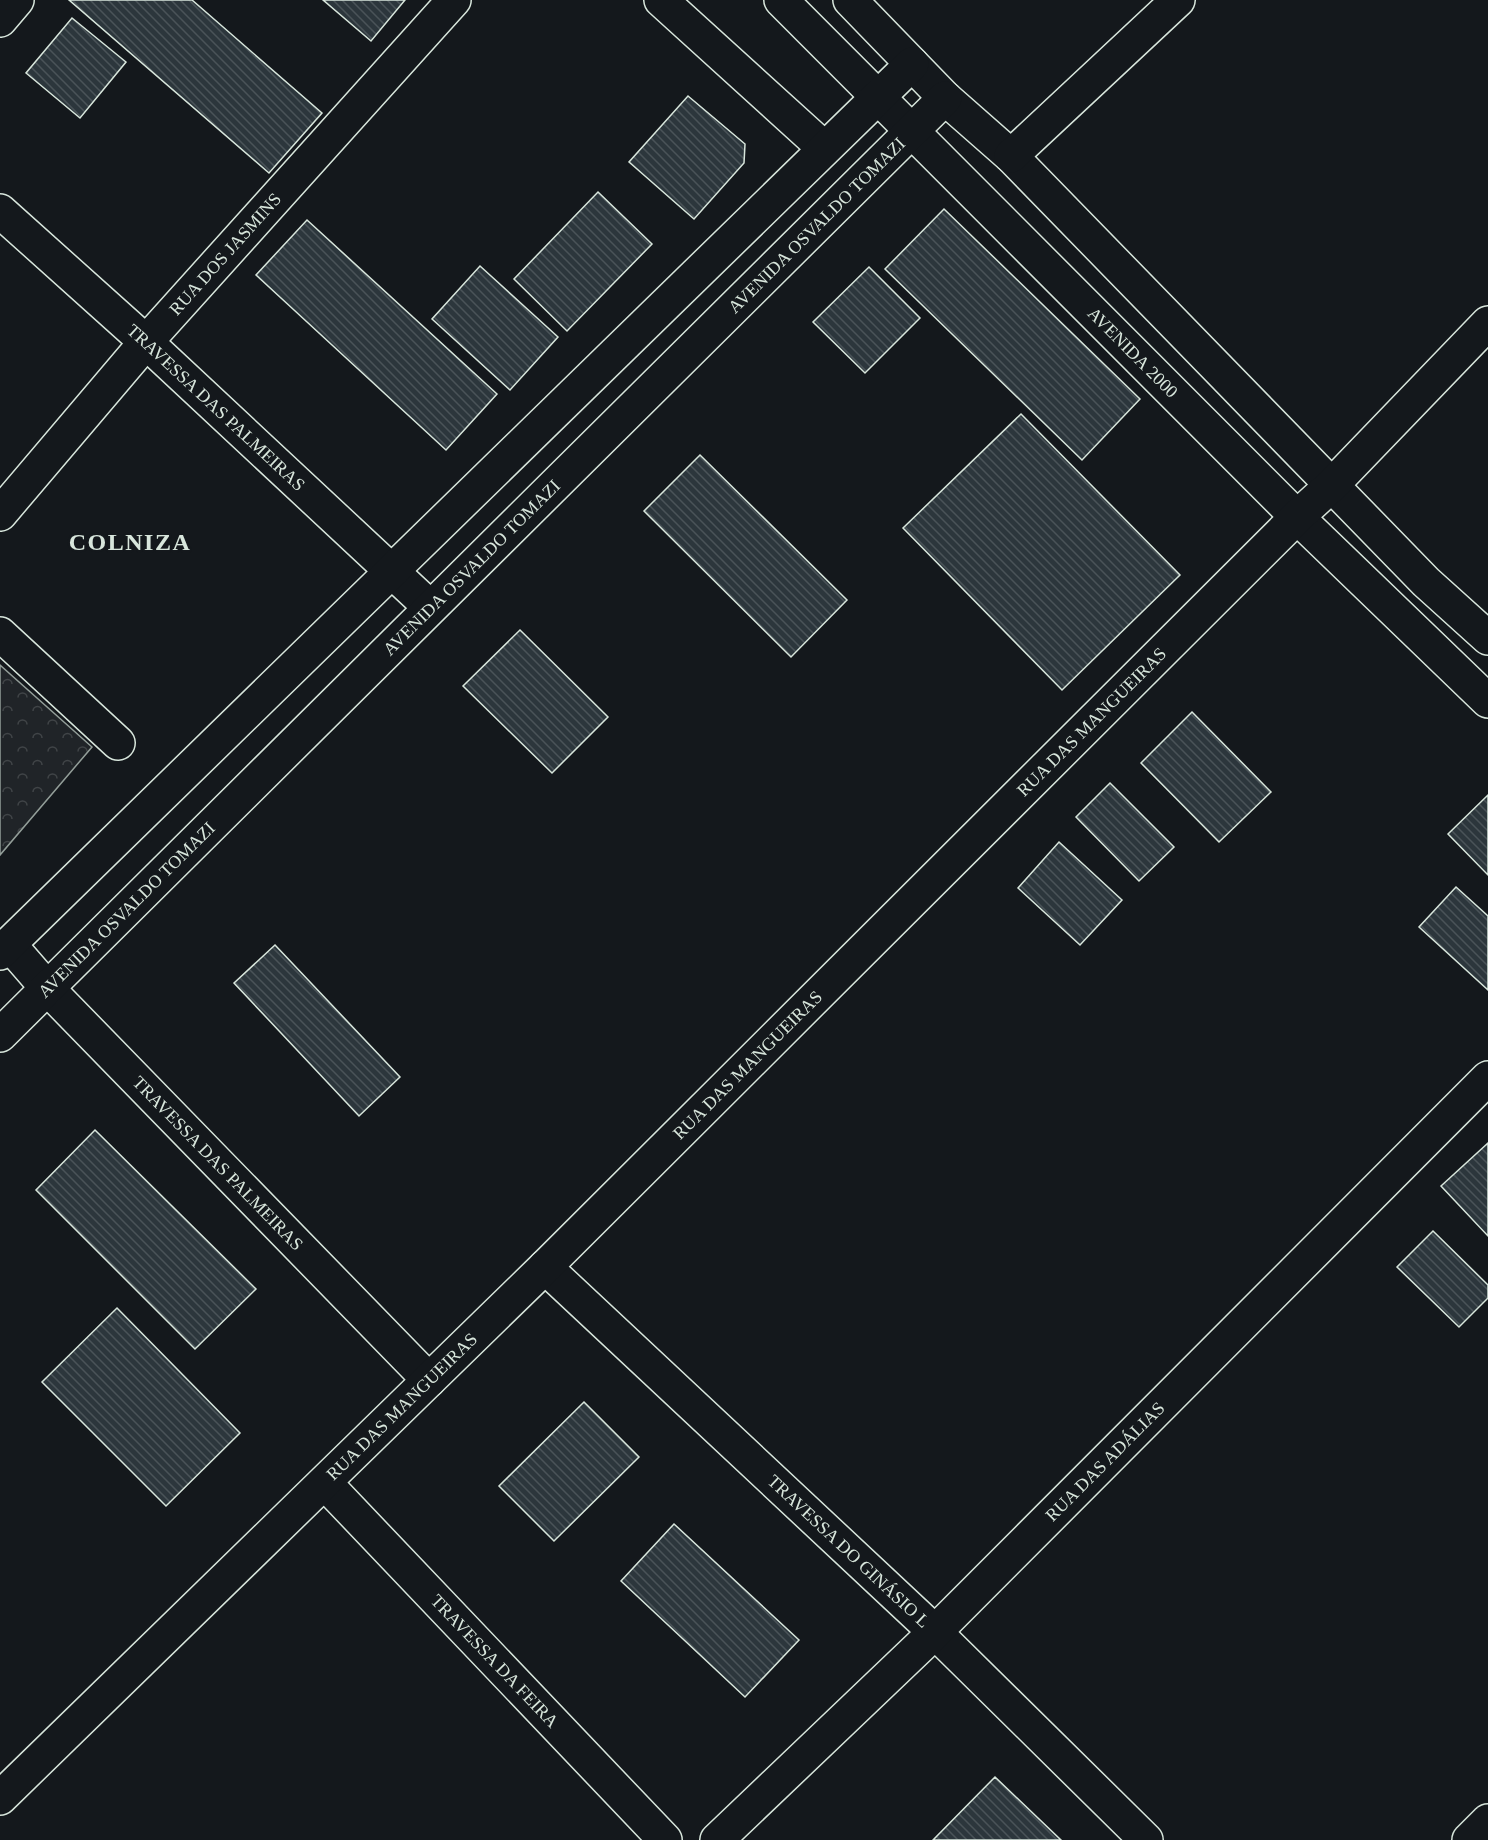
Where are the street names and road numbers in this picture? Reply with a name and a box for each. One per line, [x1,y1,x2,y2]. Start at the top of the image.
street label: AVENIDA OSVALDO TOMAZI [724,133,909,317]
street label: RUA DOS JASMINS [165,189,285,319]
street label: AVENIDA 2000 [1084,303,1182,402]
street label: TRAVESSA DAS PALMEIRAS [123,320,309,495]
street label: AVENIDA OSVALDO TOMAZI [379,476,564,659]
street label: RUA DAS MANGUEIRAS [1013,643,1170,800]
street label: AVENIDA OSVALDO TOMAZI [34,818,219,1002]
street label: RUA DAS MANGUEIRAS [669,987,826,1143]
street label: TRAVESSA DAS PALMEIRAS [129,1072,307,1255]
street label: RUA DAS MANGUEIRAS [322,1329,481,1484]
street label: RUA DAS ADÁLIAS [1041,1398,1169,1525]
street label: TRAVESSA DO GINÁSIO L [764,1471,934,1632]
street label: TRAVESSA DA FEIRA [427,1591,563,1732]

